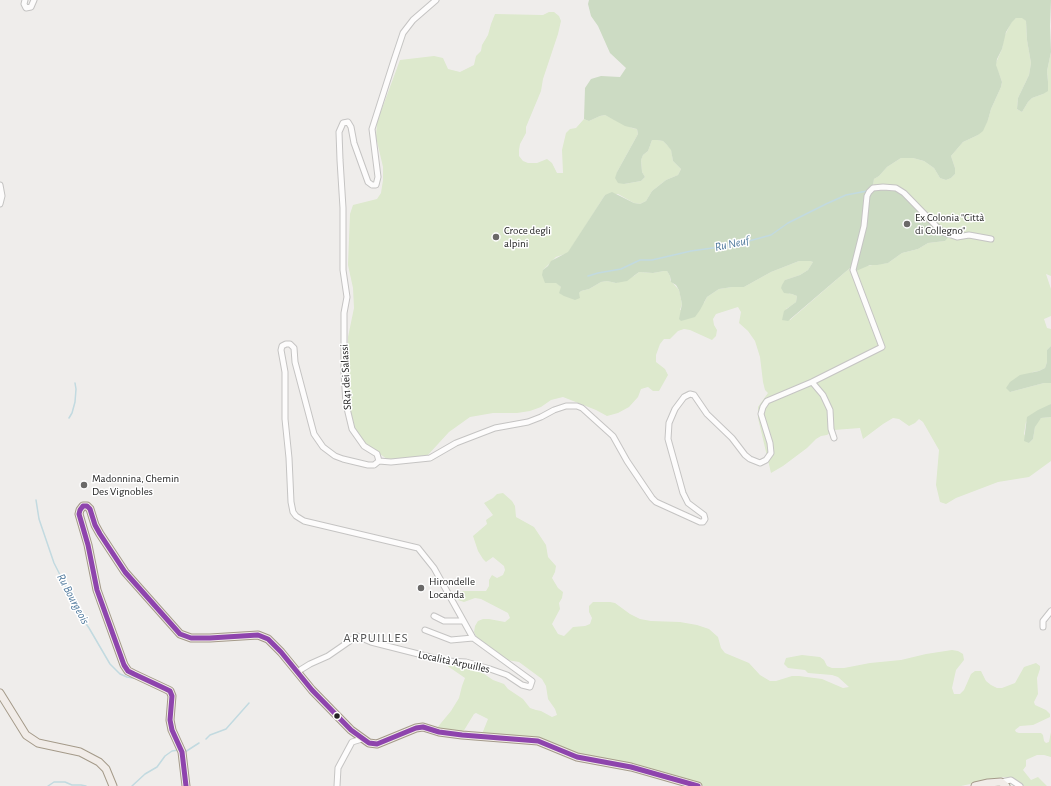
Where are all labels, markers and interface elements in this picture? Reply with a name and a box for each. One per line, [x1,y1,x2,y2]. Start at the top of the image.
place label: Ex Colonia "Città di Collegno" [915,211,984,237]
marker: Ex Colonia "Città di Collegno" [902,219,912,229]
place label: Croce degli alpini [504,224,551,250]
marker: Croce degli alpini [491,232,501,242]
water label: Ru Neuf [714,233,750,255]
street label: SR41 dei Salassi [338,344,354,410]
place label: Madonnina, Chemin Des Vignobles [92,472,179,498]
marker: Madonnina, Chemin Des Vignobles [79,480,89,490]
water label: Ru Bourgeois [54,571,92,627]
place label: Hirondelle Locanda [429,575,475,601]
marker: Hirondelle Locanda [416,583,426,593]
district label: ARPUILLES [343,630,409,646]
street label: Località Arpuilles [417,648,491,676]
unlabelled marker [332,711,342,721]

